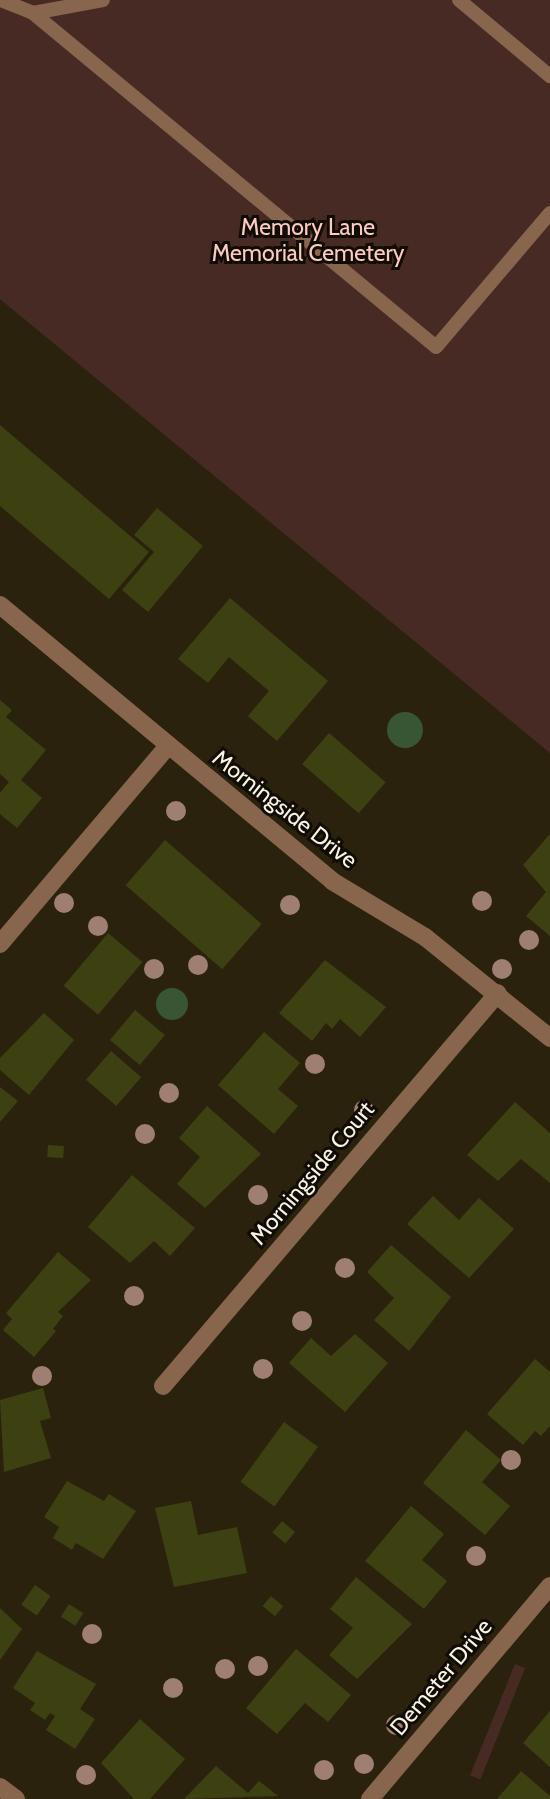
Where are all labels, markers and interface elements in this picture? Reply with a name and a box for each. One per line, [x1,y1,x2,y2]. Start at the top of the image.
park label: Memory Lane Memorial Cemetery [212,213,404,267]
street label: Morningside Drive [207,744,363,874]
street label: Morningside Court [244,1096,380,1250]
street label: Demeter Drive [384,1613,498,1741]

